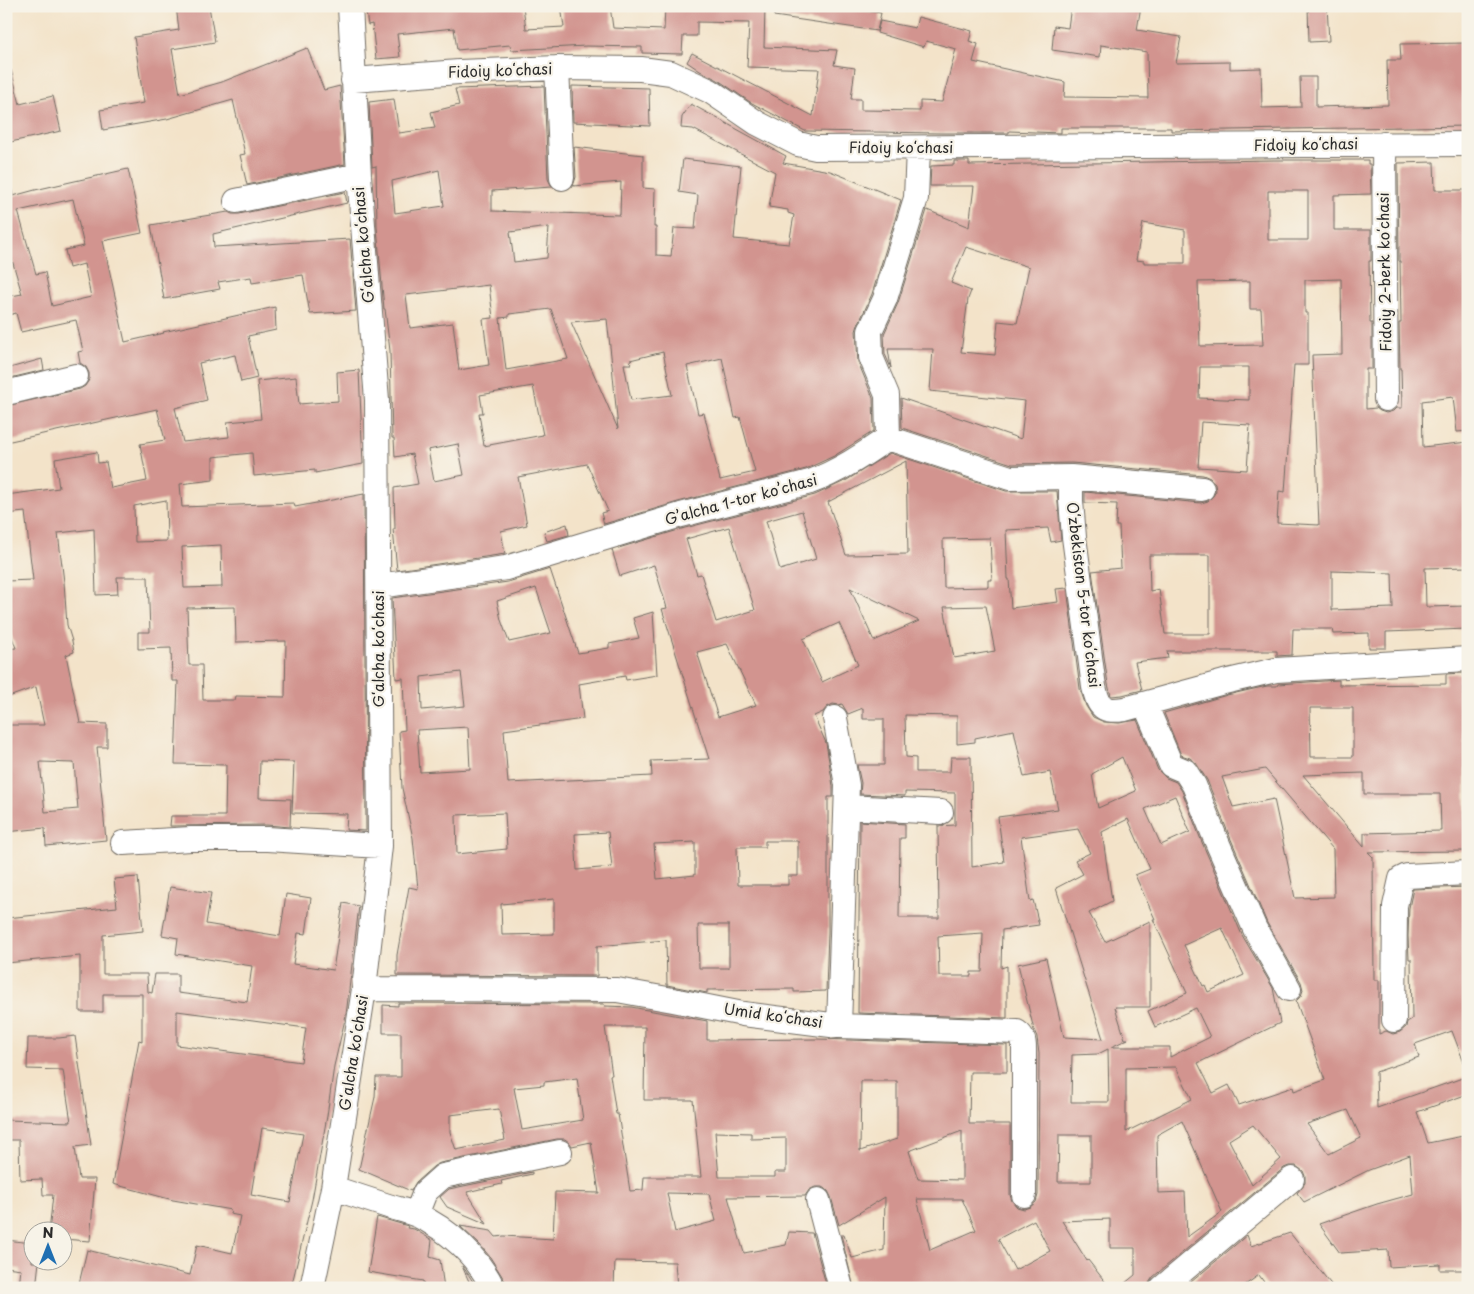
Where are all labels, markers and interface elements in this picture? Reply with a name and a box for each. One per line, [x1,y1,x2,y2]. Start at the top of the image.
street label: Fidoiy koʻchasi [447,56,553,83]
street label: Fidoiy koʻchasi [1253,131,1358,156]
street label: Fidoiy koʻchasi [849,135,953,158]
street label: Gʻalcha koʻchasi [346,186,379,304]
street label: Fidoiy 2-berk koʻchasi [1371,192,1396,352]
street label: Gʼalcha 1-tor koʼchasi [662,467,819,530]
street label: Oʻzbekiston 5-tor koʻchasi [1062,501,1107,689]
street label: Gʻalcha koʻchasi [366,590,389,708]
street label: Gʻalcha koʻchasi [332,993,373,1112]
street label: Umid koʻchasi [722,996,824,1033]
north arrow [22,1222,72,1272]
text: N [42,1222,54,1243]

